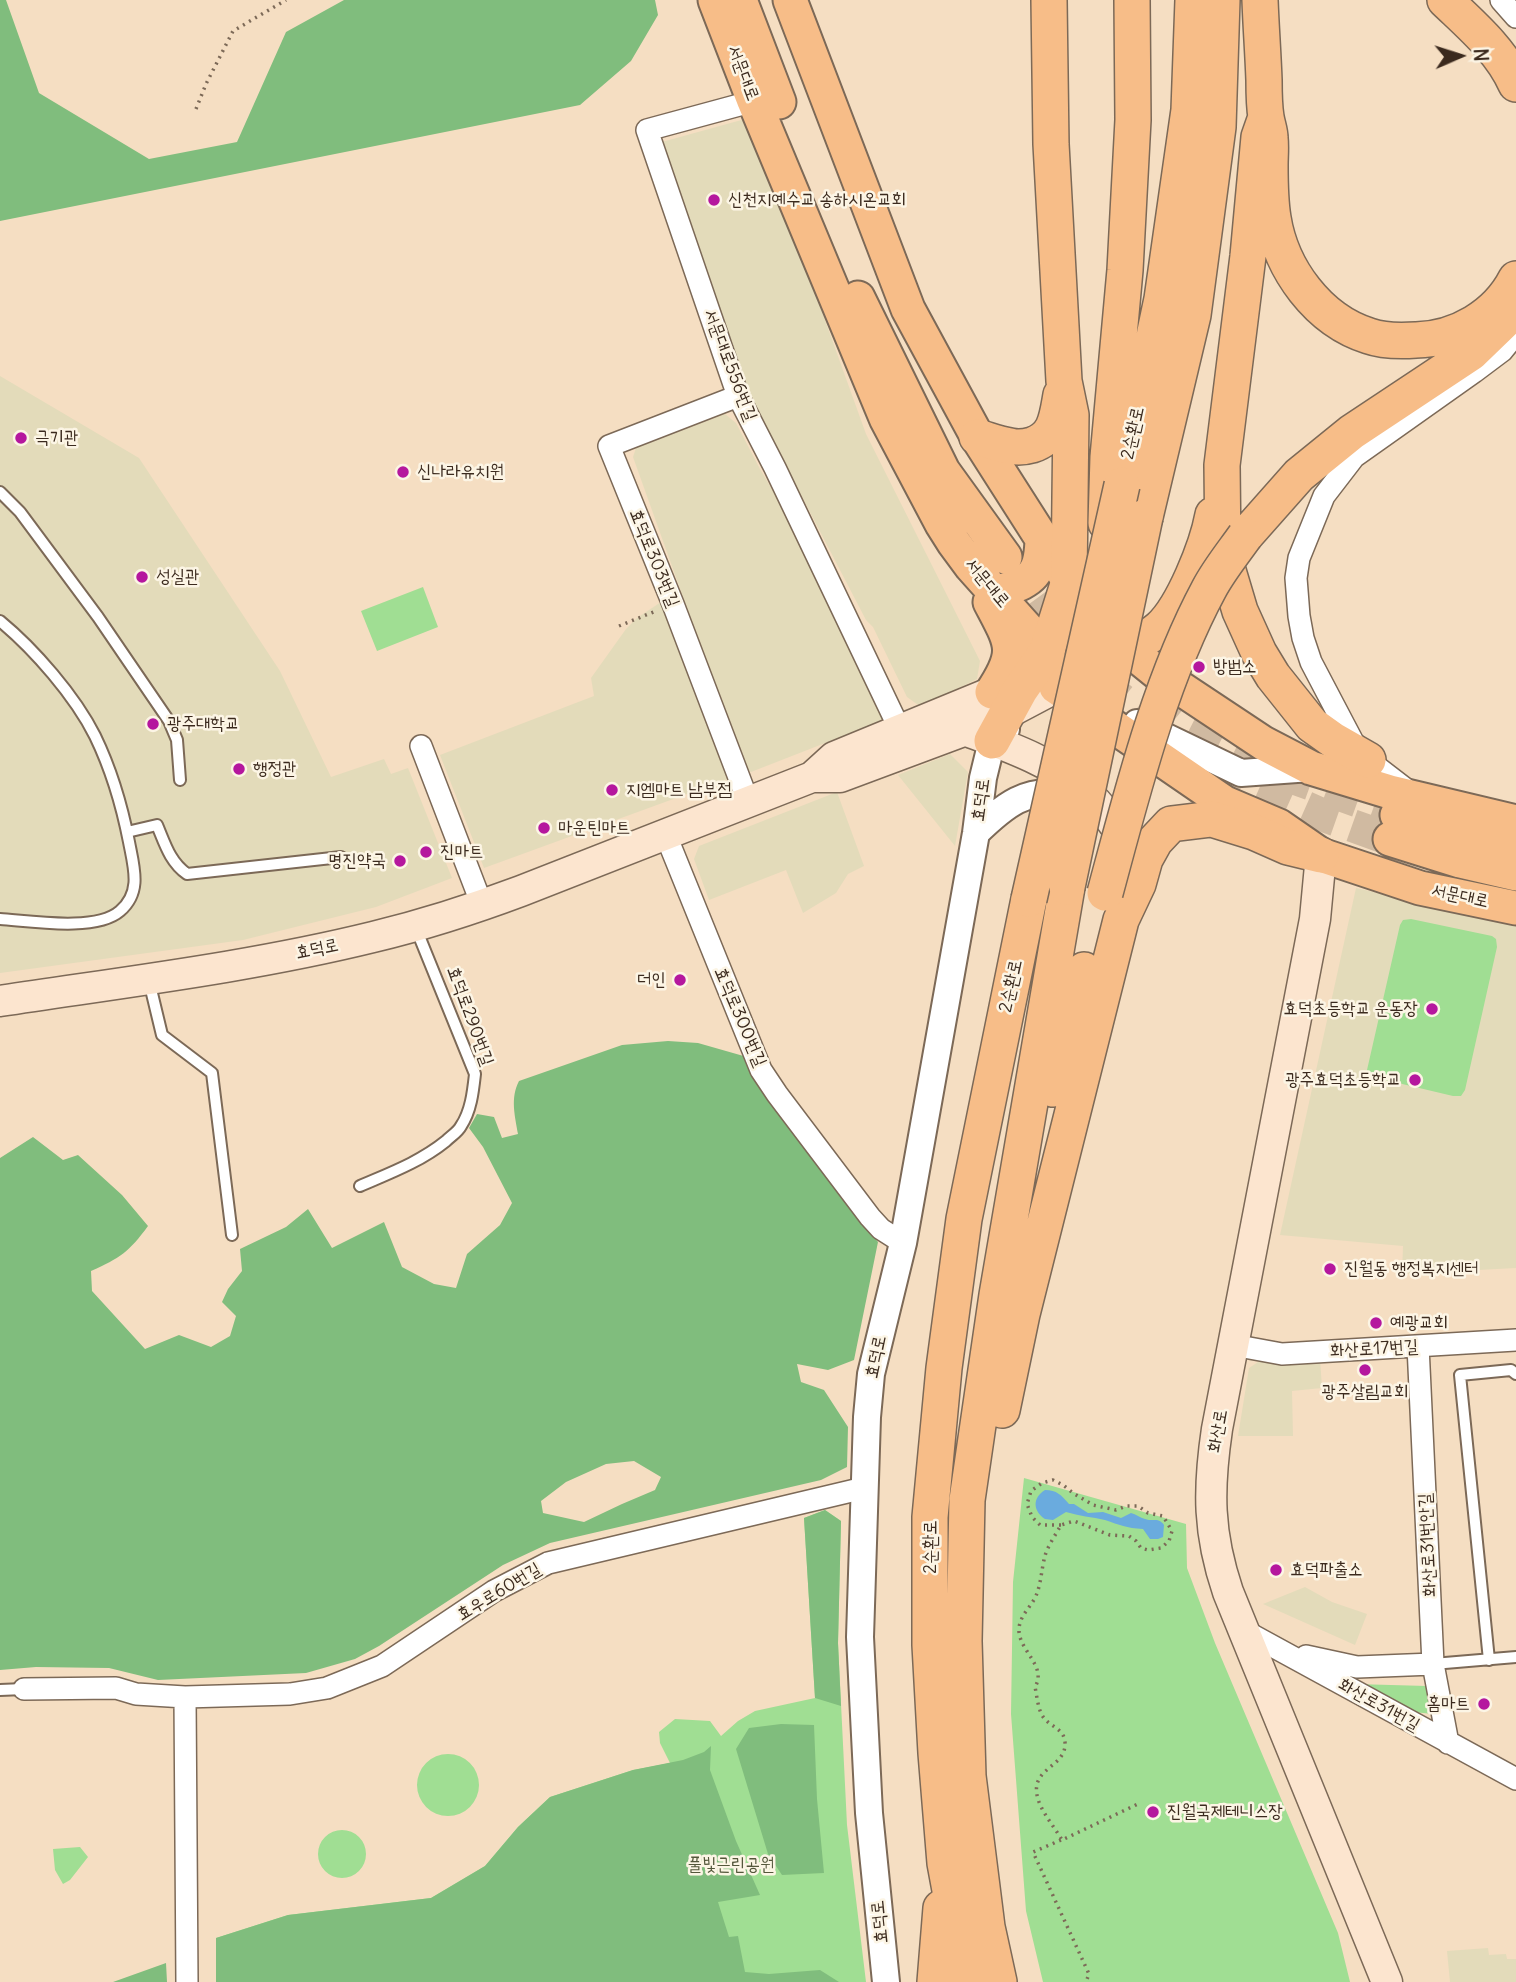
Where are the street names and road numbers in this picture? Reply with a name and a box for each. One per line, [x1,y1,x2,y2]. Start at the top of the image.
street label: 서문대로 [723,42,763,104]
street label: 서문대로556번길 [699,306,761,424]
street label: 2순환로 [1117,405,1149,461]
street label: 효덕로303번길 [624,505,684,611]
street label: 서문대로 [960,554,1014,612]
street label: 효덕로 [967,777,995,823]
street label: 서문대로 [1429,879,1491,913]
street label: 효덕로 [294,934,340,964]
street label: 2순환로 [995,958,1027,1014]
street label: 효덕로290번길 [442,963,498,1069]
street label: 효덕로300번길 [709,964,771,1070]
street label: 효덕로 [861,1334,891,1380]
street label: 화산로17번길 [1329,1336,1419,1362]
street label: 화산로 [1204,1408,1232,1454]
street label: 화산로31번안길 [1414,1492,1442,1598]
street label: 2순환로 [920,1520,942,1574]
street label: 효우로60번길 [453,1558,545,1626]
street label: 화산로31번길 [1335,1674,1423,1736]
street label: 효덕로 [867,1899,893,1945]

